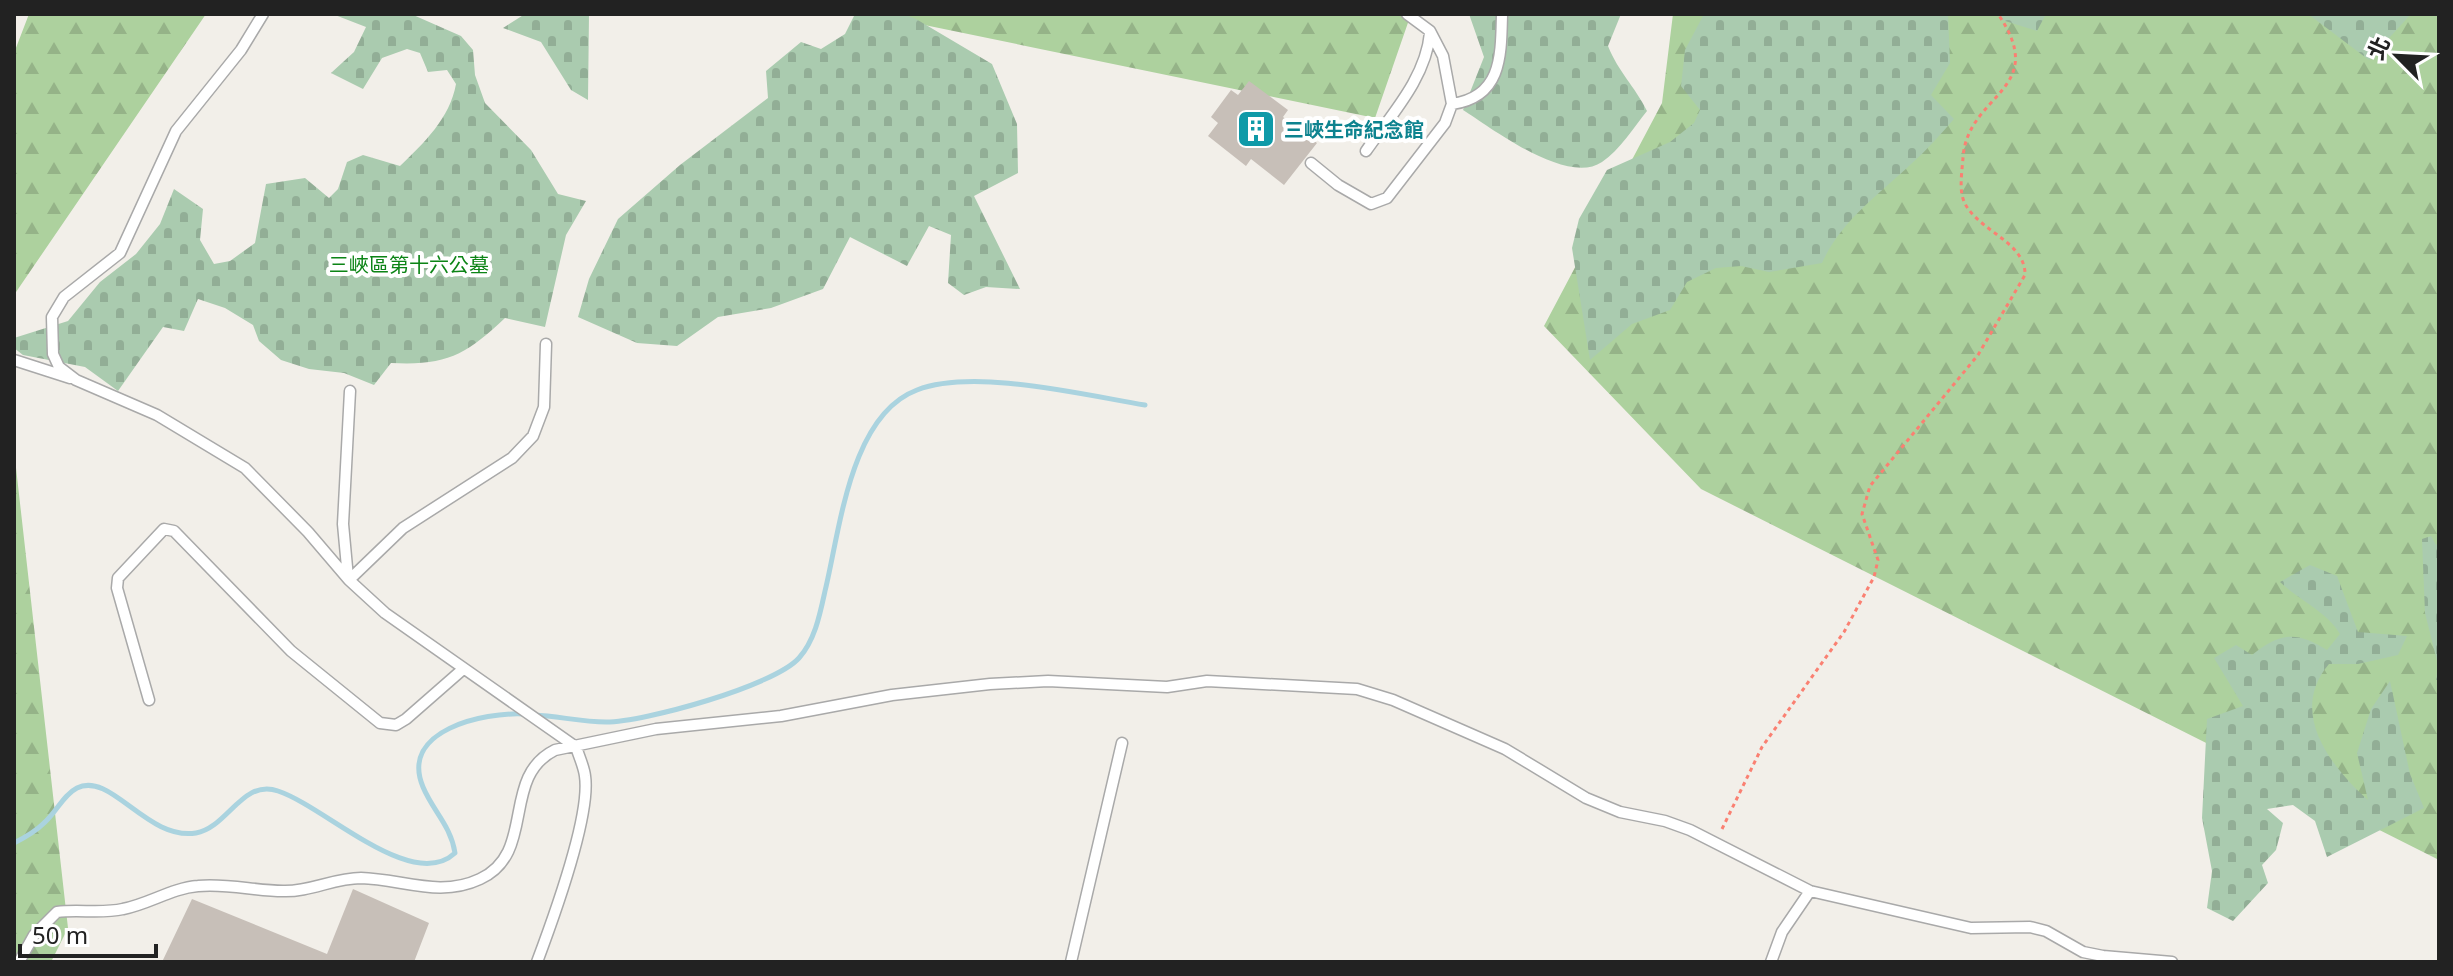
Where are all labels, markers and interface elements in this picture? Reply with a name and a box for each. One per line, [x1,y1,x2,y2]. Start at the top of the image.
north arrow [2357,16,2437,96]
text: 北 [2360,31,2396,64]
building icon: 三峽生命紀念館 [1235,108,1277,150]
place label: 三峽生命紀念館 [1284,116,1424,143]
park label: 三峽區第十六公墓 [329,251,489,278]
scale bar [20,908,156,958]
text: 50 m [32,918,88,951]

